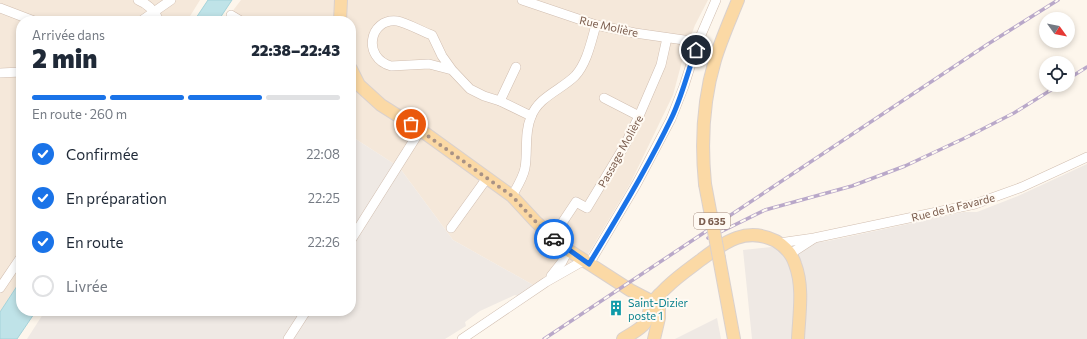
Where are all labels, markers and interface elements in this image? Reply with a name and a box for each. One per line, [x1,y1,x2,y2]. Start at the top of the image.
north arrow [1039,12,1075,48]
map controls [1039,12,1075,92]
street label: Rue Molière [578,13,640,39]
text: Arrivée dans [32,27,105,43]
pin [679,33,713,67]
icon: home [685,39,707,61]
text: 22:38–22:43 [251,41,340,59]
text: 2 min [32,42,97,73]
button: locate [1039,56,1075,92]
text: En route · 260 m [32,106,127,122]
pin [394,107,428,141]
street label: Passage Molière [595,112,645,189]
icon: bag [400,113,422,135]
icon: check [32,143,54,165]
text: Confirmée [66,145,139,163]
text: 22:08 [306,146,340,162]
icon: check [32,187,54,209]
text: En préparation [66,189,167,207]
text: 22:25 [308,190,340,206]
street label: Rue de la Favarde [910,190,996,224]
road number: D 635 [694,213,730,229]
courier [534,219,574,259]
icon: car [543,228,565,250]
icon: check [32,231,54,253]
text: En route [66,233,123,251]
text: 22:26 [307,234,340,250]
text: Livrée [66,277,108,295]
place label: Saint-Dizier poste 1 [628,296,689,322]
building icon: Saint-Dizier poste 1 [607,299,625,317]

